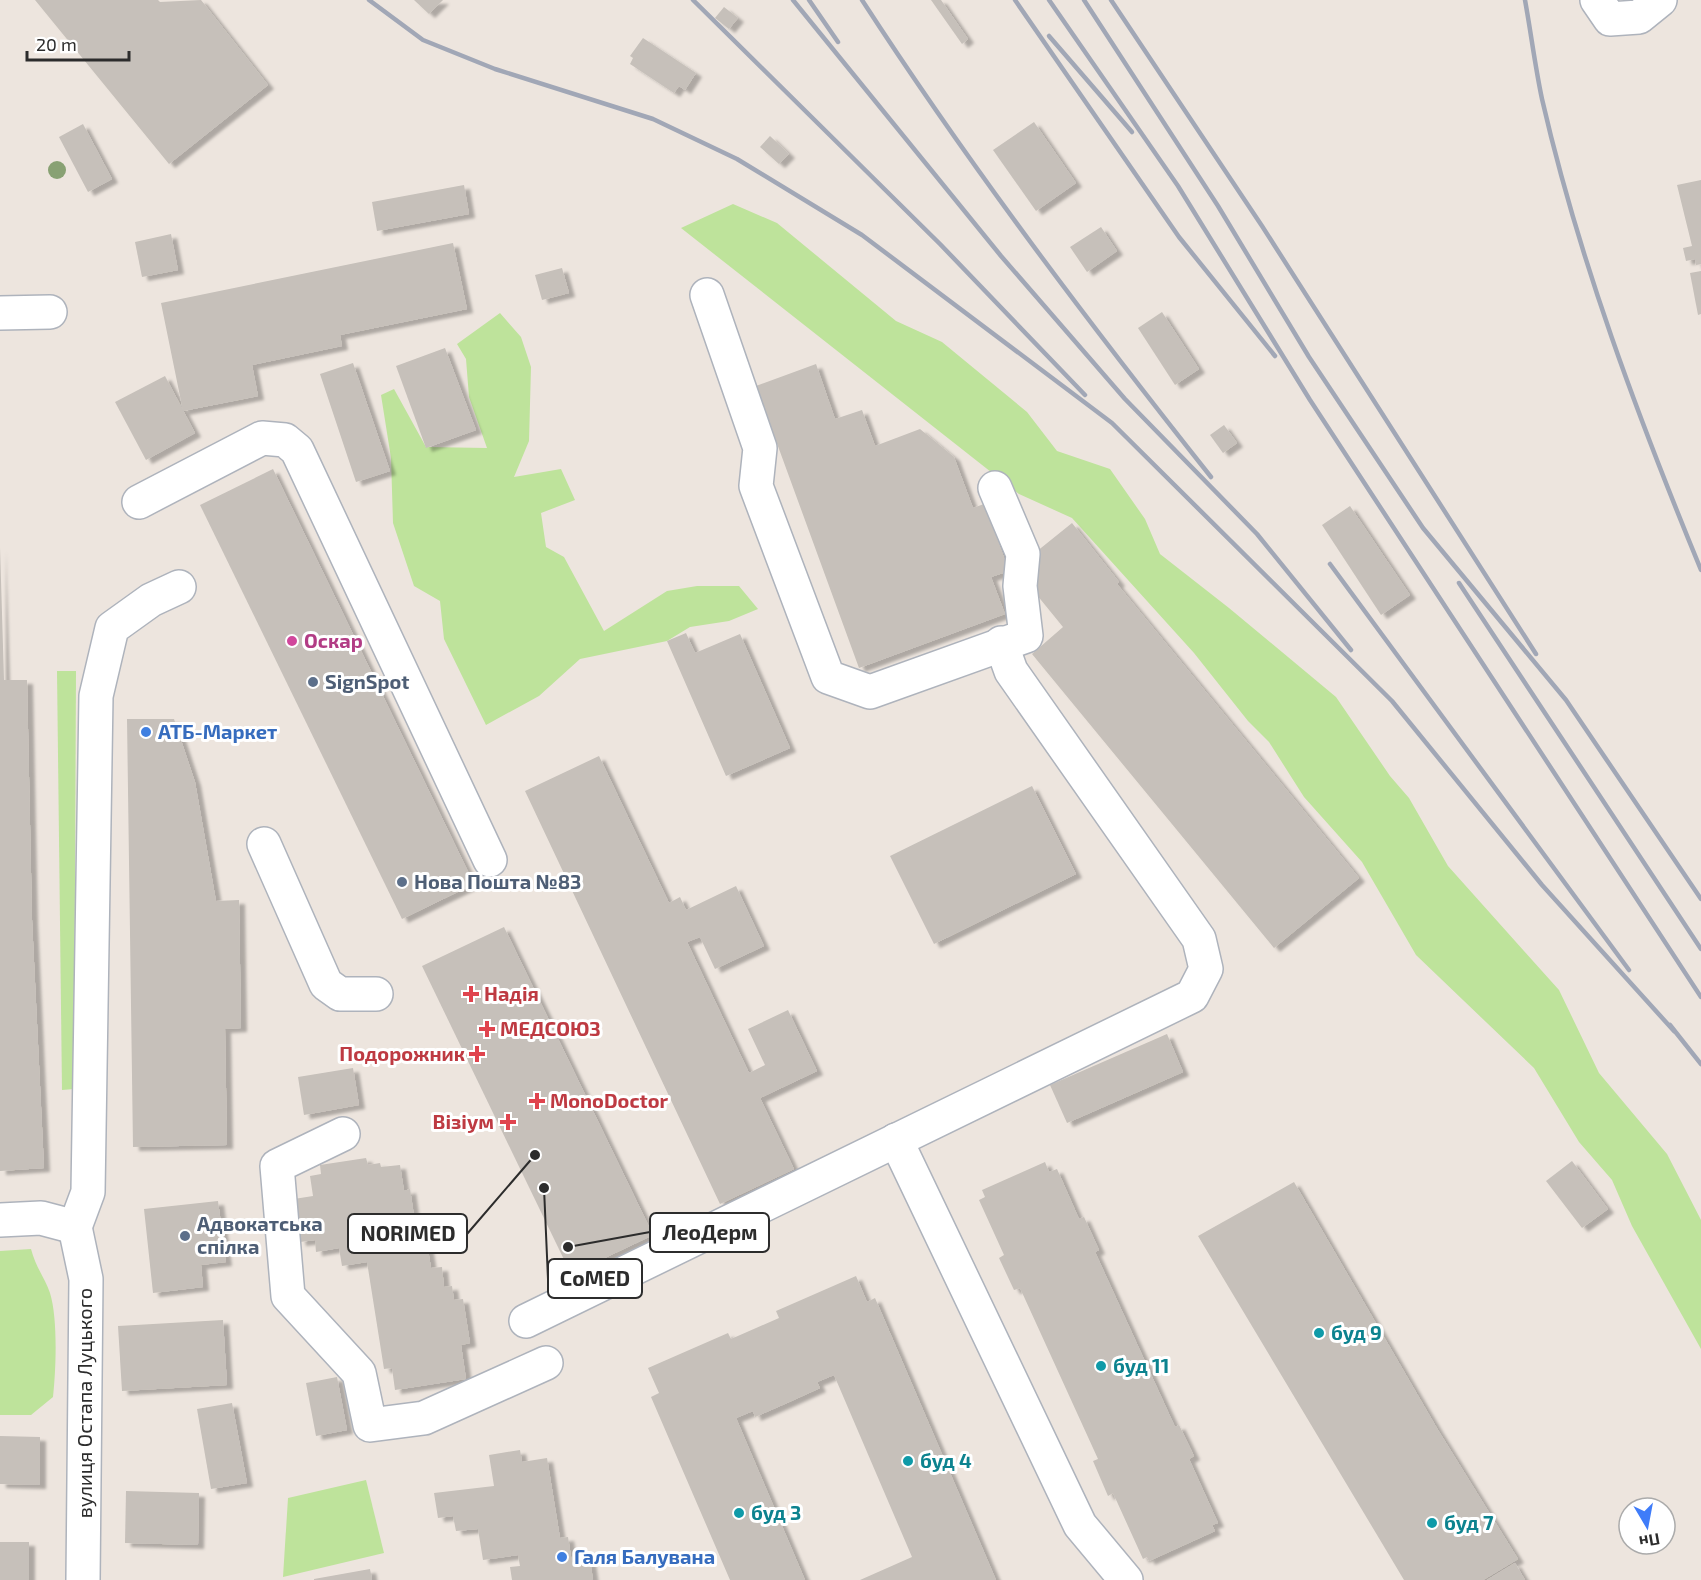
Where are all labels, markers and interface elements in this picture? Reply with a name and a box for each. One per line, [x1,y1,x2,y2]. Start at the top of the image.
scale bar [27,24,129,62]
text: 20 m [36,33,77,55]
place label: Оскар [304,628,363,652]
marker: Оскар [285,634,299,648]
place label: SignSpot [325,669,410,693]
marker: SignSpot [306,675,320,689]
place label: АТБ-Маркет [158,719,277,743]
marker: АТБ-Маркет [139,725,153,739]
place label: Нова Пошта №83 [414,869,581,893]
marker: Нова Пошта №83 [395,875,409,889]
place label: Надія [484,981,539,1005]
marker: Надія [462,985,480,1003]
place label: МЕДСОЮЗ [500,1016,601,1040]
marker: МЕДСОЮЗ [478,1020,496,1038]
place label: Подорожник [339,1041,465,1065]
marker: Подорожник [470,1047,484,1061]
place label: MonoDoctor [550,1088,669,1112]
marker: MonoDoctor [528,1092,546,1110]
place label: Візіум [433,1109,494,1133]
marker: Візіум [499,1113,517,1131]
place label: Адвокатська спілка [197,1211,323,1258]
callout: ЛеоДерм [650,1213,769,1252]
callout: NORIMED [348,1214,467,1253]
text: ЛеоДерм [662,1219,758,1244]
text: NORIMED [360,1220,456,1245]
marker: Адвокатська спілка [178,1229,192,1243]
callout: CoMED [548,1259,642,1298]
text: CoMED [560,1265,630,1290]
street label: вулиця Остапа Луцького [72,1288,97,1518]
place label: буд 9 [1331,1320,1382,1344]
marker: буд 9 [1312,1326,1326,1340]
place label: буд 11 [1113,1353,1169,1377]
marker: буд 11 [1094,1359,1108,1373]
place label: буд 4 [920,1448,972,1472]
marker: буд 4 [901,1454,915,1468]
north arrow [1617,1496,1677,1556]
place label: буд 3 [751,1500,801,1524]
marker: буд 3 [732,1506,746,1520]
place label: буд 7 [1444,1510,1494,1534]
marker: буд 7 [1425,1516,1439,1530]
text: Пн [1638,1530,1662,1552]
place label: Галя Балувана [574,1544,715,1568]
marker: Галя Балувана [555,1550,569,1564]

